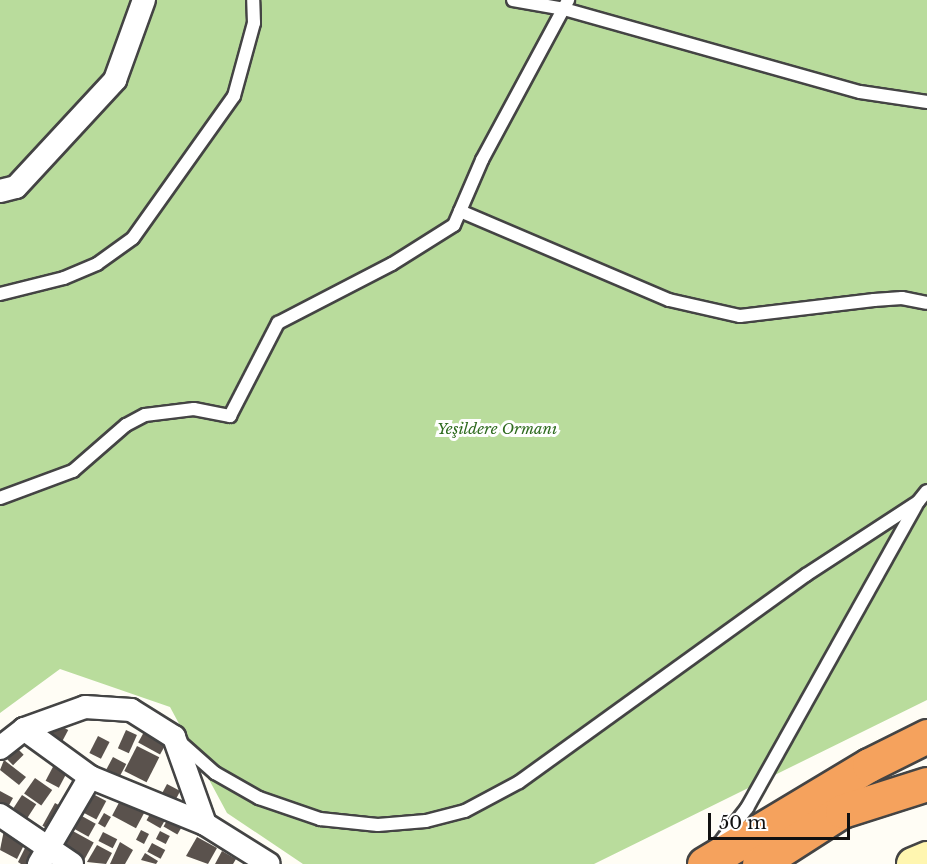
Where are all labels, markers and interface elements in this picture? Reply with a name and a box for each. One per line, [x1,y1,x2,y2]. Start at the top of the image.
park label: Yeşildere Ormanı [437,420,557,438]
scale bar [711,801,854,839]
text: 50 m [719,812,767,834]

